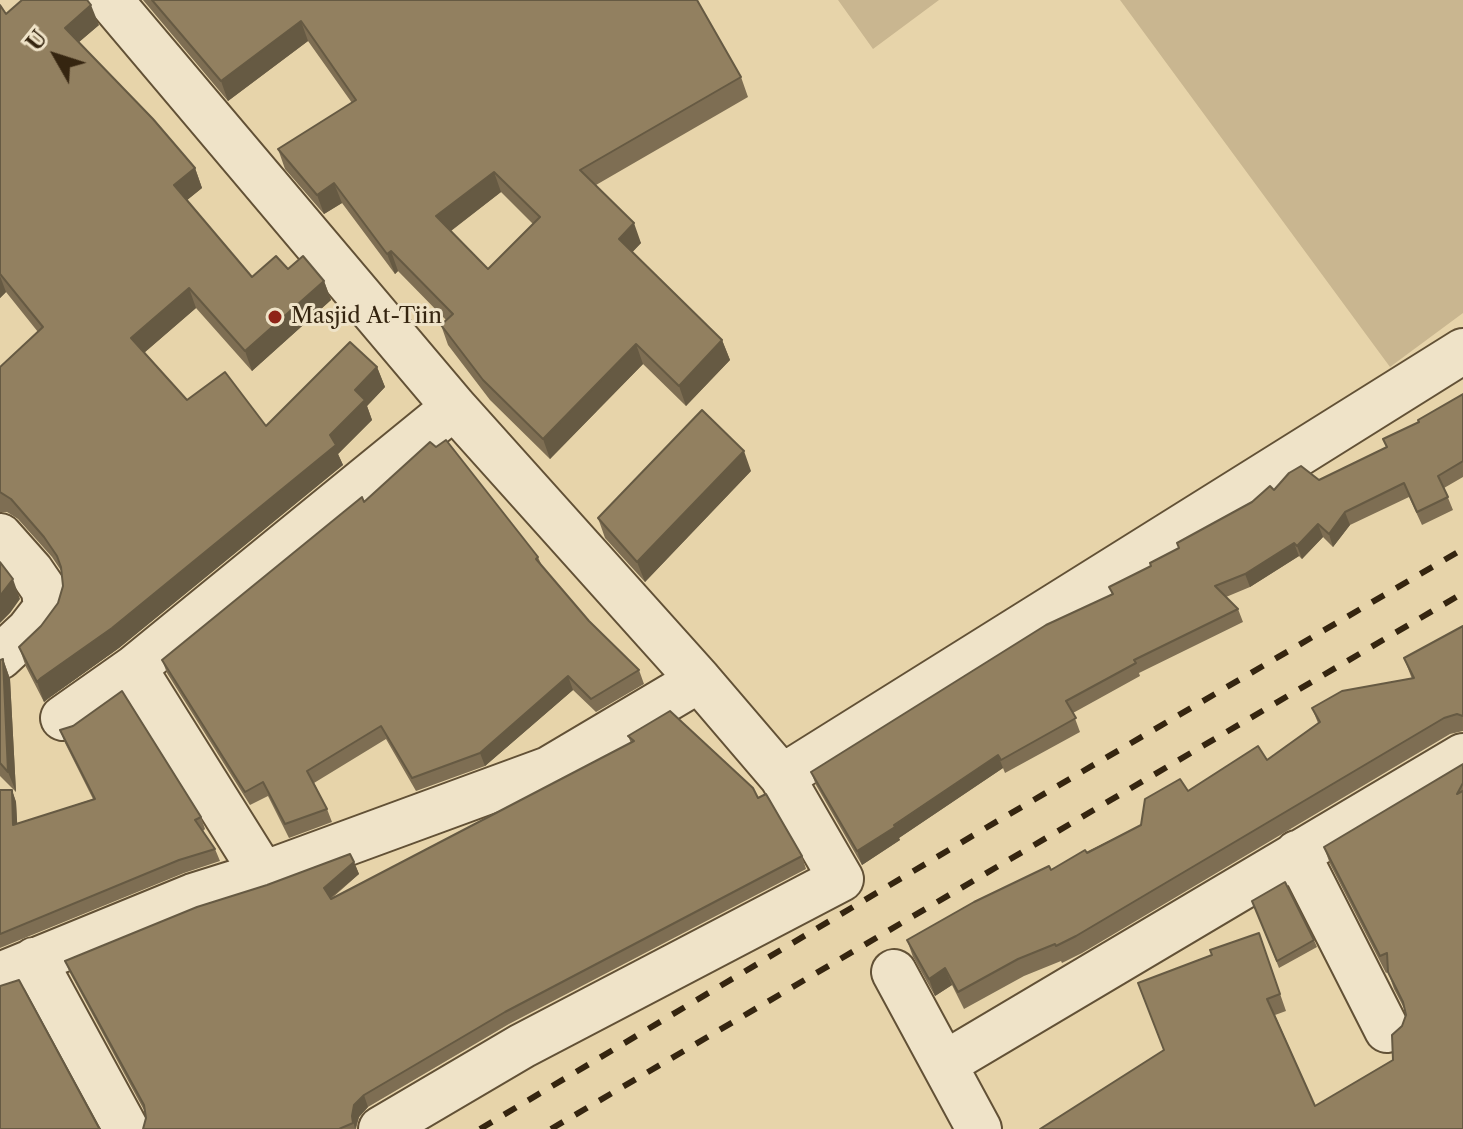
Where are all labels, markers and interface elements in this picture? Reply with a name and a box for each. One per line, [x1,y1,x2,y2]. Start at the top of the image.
north arrow [16,16,96,96]
text: U [21,25,53,56]
place label: Masjid At-Tiin [291,304,442,330]
marker: Masjid At-Tiin [266,308,284,326]

